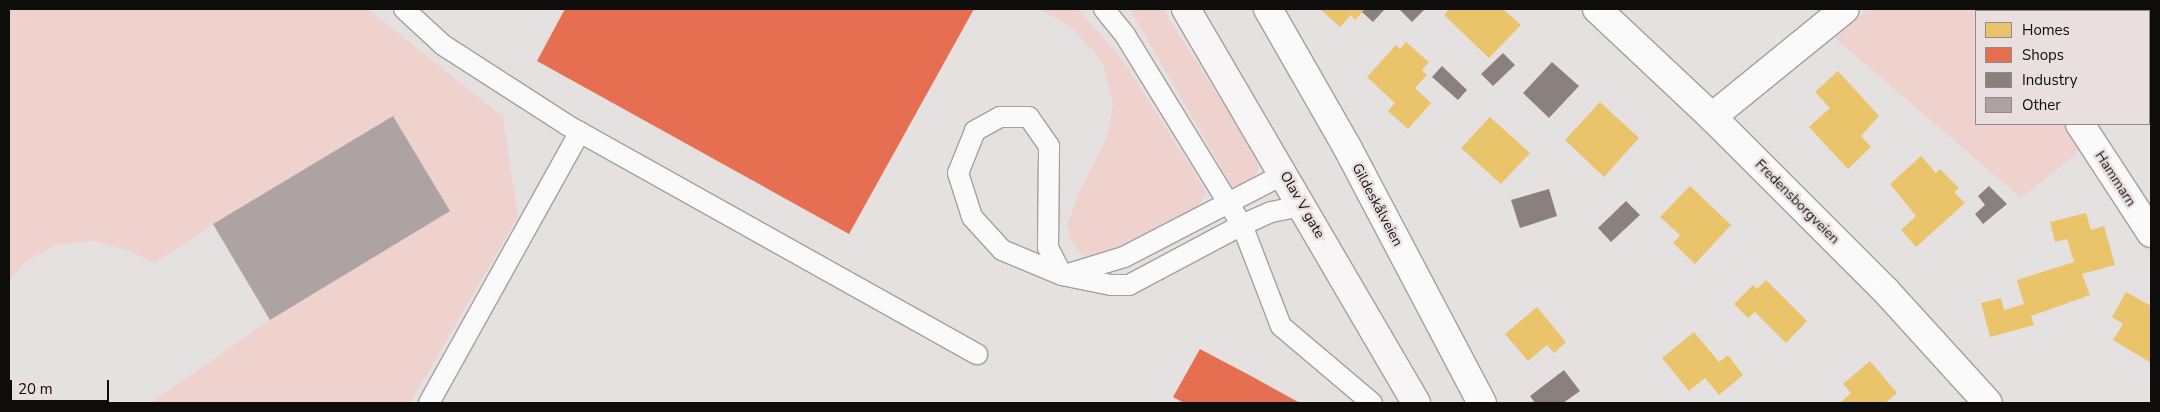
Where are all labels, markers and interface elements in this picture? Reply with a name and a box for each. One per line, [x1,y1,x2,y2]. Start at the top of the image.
legend [1975,10,2150,125]
text: Homes [2022,20,2070,40]
text: Shops [2022,45,2064,65]
text: Industry [2022,70,2077,90]
text: Other [2022,95,2061,115]
street label: Hammarn [2091,148,2139,210]
street label: Fredensborgveien [1751,156,1843,248]
street label: Gildeskålveien [1348,161,1406,249]
street label: Olav V gate [1276,169,1328,241]
scale bar [12,370,111,402]
text: 20 m [18,379,53,399]

